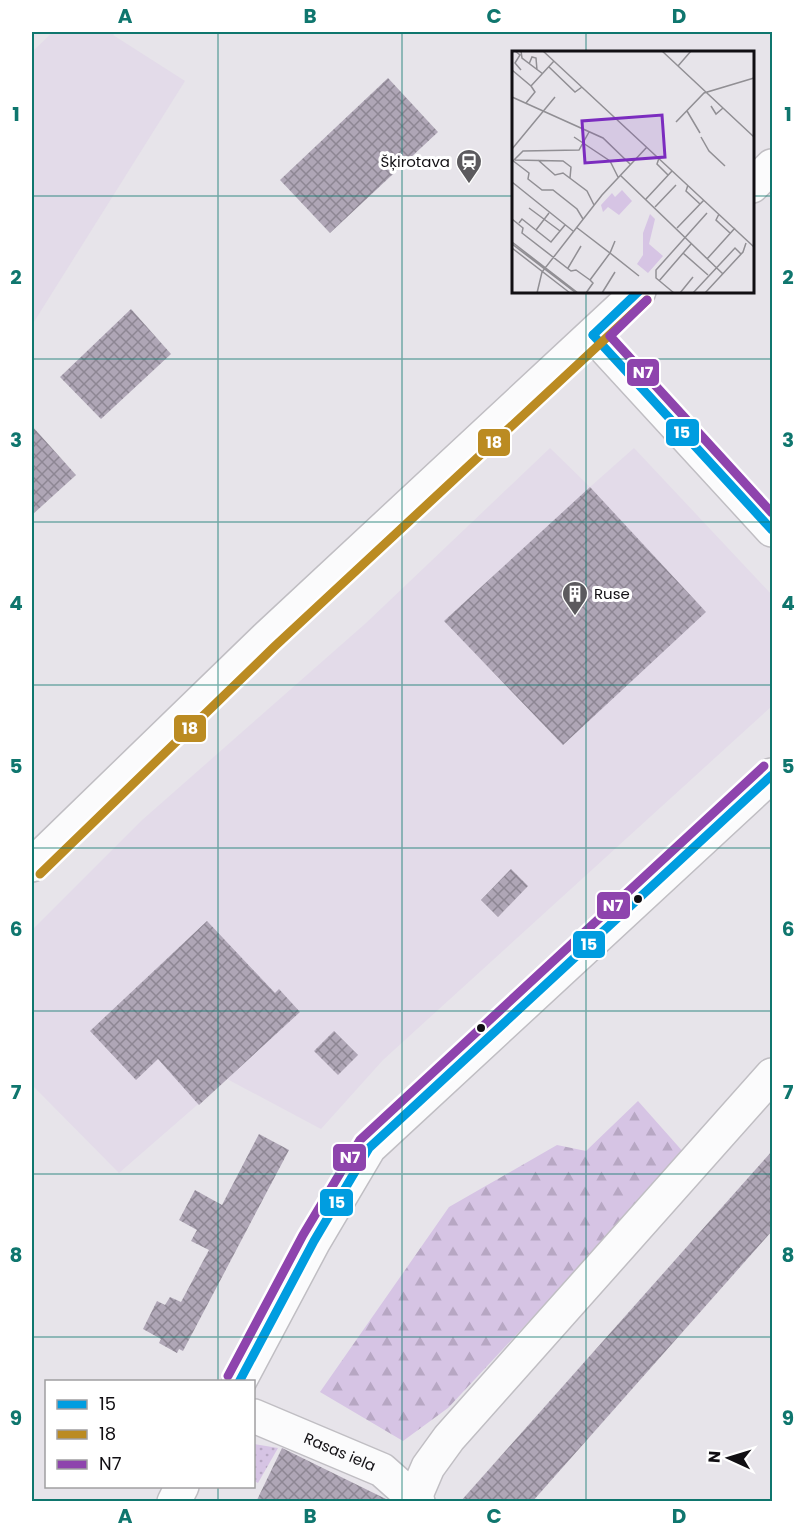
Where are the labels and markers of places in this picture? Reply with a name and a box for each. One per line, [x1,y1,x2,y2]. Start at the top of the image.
station icon: Šķirotava [454,147,484,185]
place label: Šķirotava [380,151,450,172]
building icon: Ruse [560,579,590,617]
place label: Ruse [594,583,630,604]
unlabelled marker [632,893,644,905]
unlabelled marker [475,1022,487,1034]

